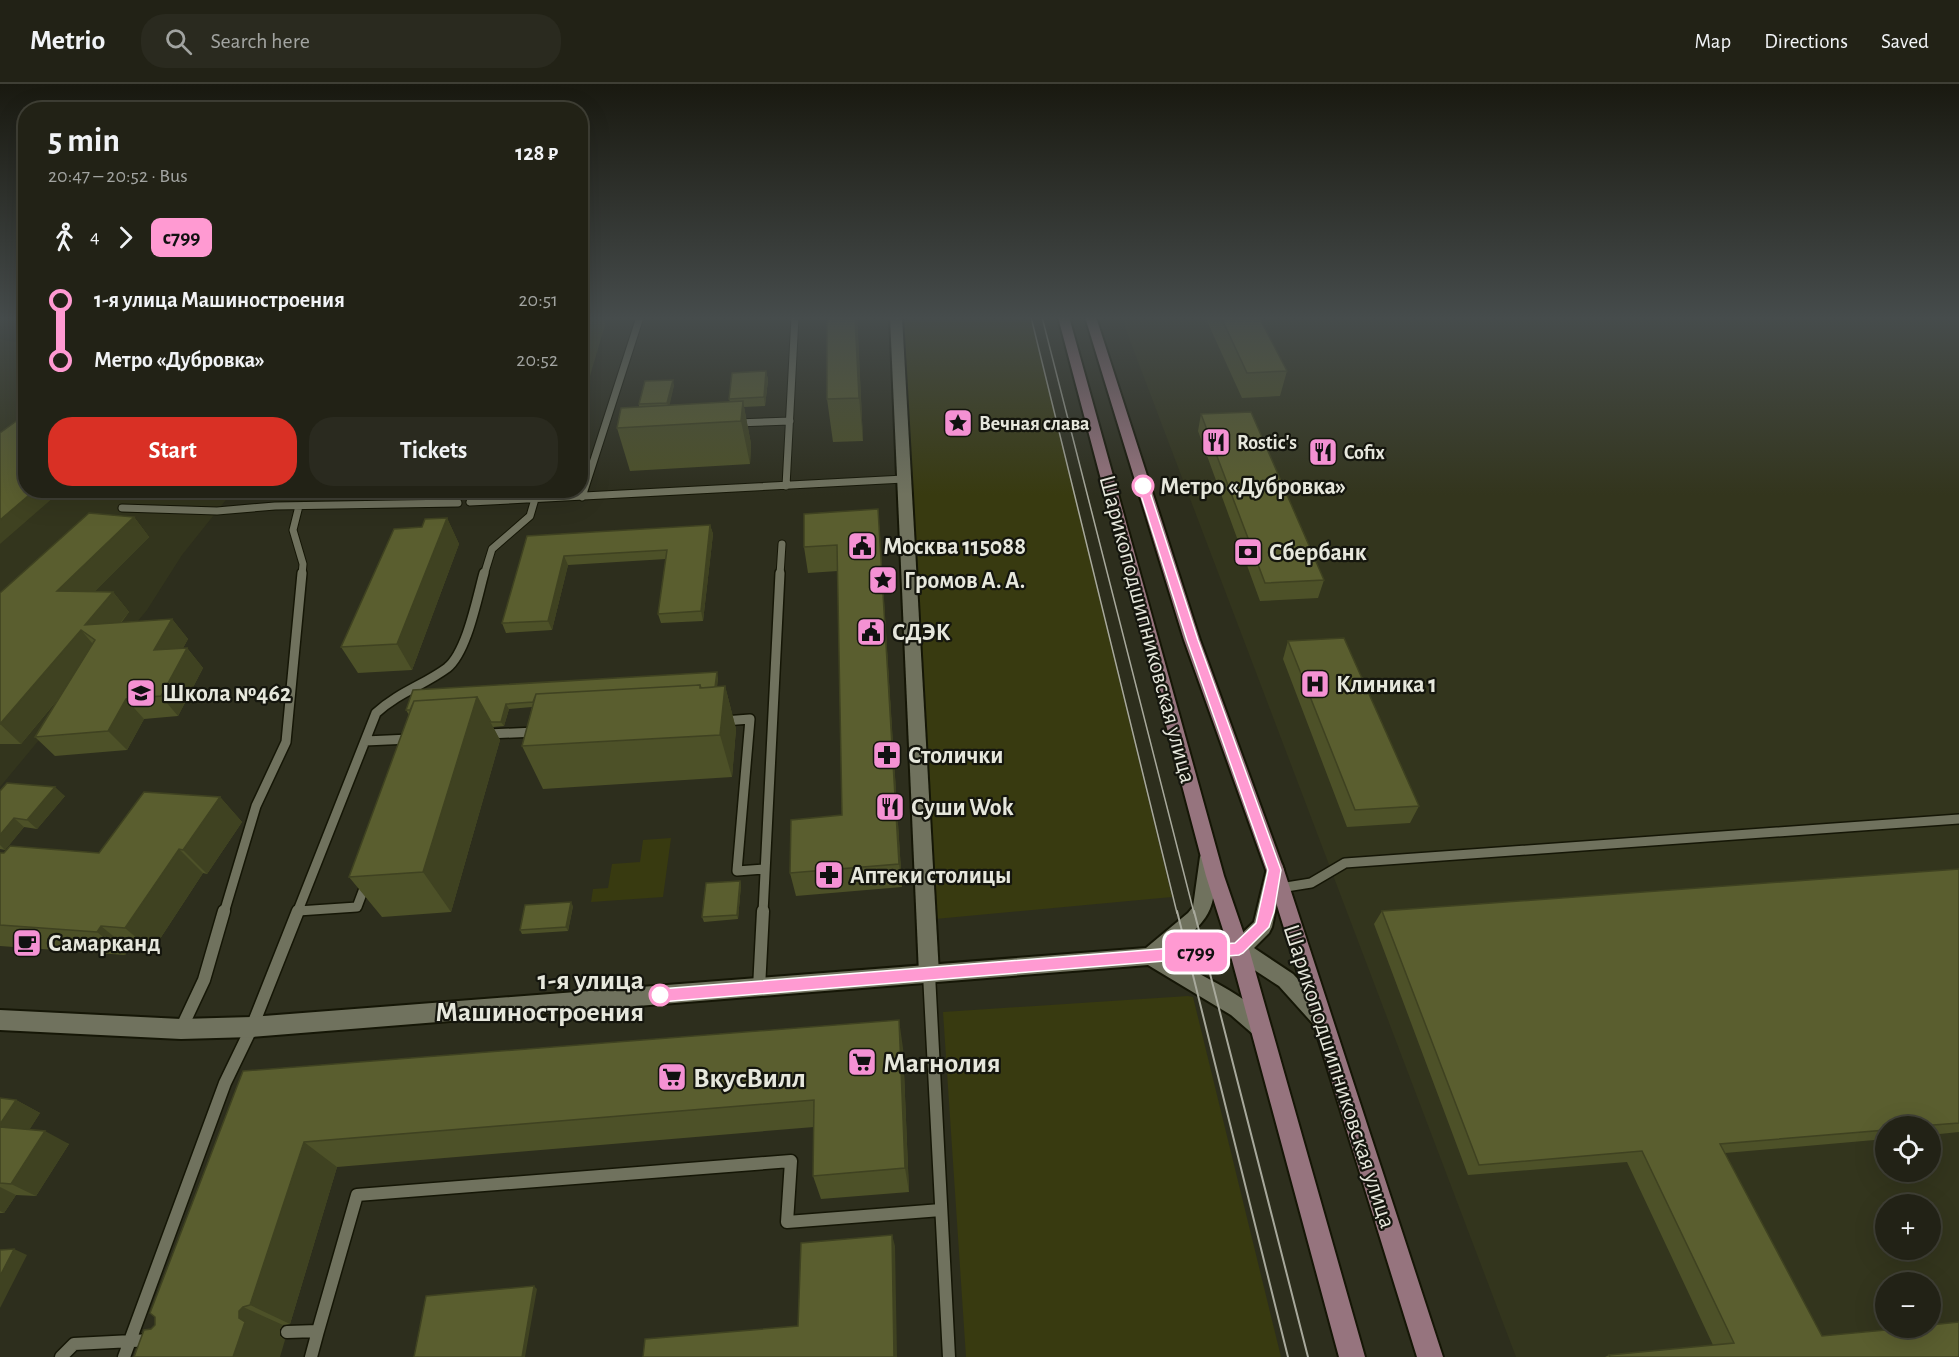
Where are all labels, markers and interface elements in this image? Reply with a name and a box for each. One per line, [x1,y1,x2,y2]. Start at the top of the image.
search box [141,14,561,68]
icon: search [162,25,195,58]
text: Metrio [30,27,105,55]
text: Search here [210,30,310,52]
text: Map [1695,31,1731,52]
text: Directions [1764,31,1848,52]
text: Saved [1881,31,1929,52]
text: 5 min [48,125,120,158]
text: 128 ₽ [515,142,558,164]
text: 20:47 – 20:52 · Bus [48,166,188,186]
icon: walk [48,221,81,254]
icon: forward [109,221,142,254]
text: 4 [90,227,100,247]
text: с799 [163,227,200,248]
text: 1-я улица Машиностроения [94,289,345,311]
text: 20:51 [519,290,558,310]
text: Метро «Дубровка» [94,349,265,371]
text: 20:52 [516,350,558,370]
place icon: Вечная слава [942,407,974,439]
place label: Вечная слава [979,414,1090,434]
button: Start [48,417,297,486]
button: Tickets [309,417,558,486]
restaurant icon: Rostic's [1200,426,1232,458]
place label: Rostic's [1237,433,1297,453]
restaurant icon: Cofix [1307,436,1339,468]
place label: Cofix [1344,443,1386,463]
street label: Шарикоподшипниковская улица [1094,473,1200,786]
marker: Метро «Дубровка» [1132,475,1154,497]
place label: Метро «Дубровка» [1160,475,1346,499]
public building icon: Москва 115088 [846,530,878,562]
place label: Москва 115088 [883,535,1026,559]
bank icon: Сбербанк [1232,536,1264,568]
place label: Сбербанк [1269,541,1367,565]
place icon: Громов А. А. [867,564,899,596]
place label: Громов А. А. [904,569,1025,593]
public building icon: СДЭК [855,616,887,648]
place label: СДЭК [892,621,951,645]
hospital icon: Клиника 1 [1299,668,1331,700]
place label: Клиника 1 [1336,673,1437,697]
school or university icon: Школа №462 [125,677,157,709]
place label: Школа №462 [162,682,291,706]
pharmacy icon: Столички [871,739,903,771]
place label: Столички [908,744,1003,768]
restaurant icon: Суши Wok [874,791,906,823]
place label: Суши Wok [911,796,1014,820]
pharmacy icon: Аптеки столицы [813,859,845,891]
place label: Аптеки столицы [850,864,1011,888]
street label: Шарикоподшипниковская улица [1279,921,1400,1231]
cafe icon: Самарканд [11,927,43,959]
place label: Самарканд [48,932,161,956]
line badge: с799 [1154,932,1238,972]
text: с799 [1177,942,1215,963]
place label: 1-я улица Машиностроения [435,967,644,1027]
marker: 1-я улица Машиностроения [649,984,671,1006]
supermarket icon: Магнолия [846,1046,878,1078]
place label: Магнолия [883,1050,1001,1078]
supermarket icon: ВкусВилл [656,1061,688,1093]
place label: ВкусВилл [693,1065,806,1093]
map controls [1875,1116,1941,1338]
button: locate [1875,1116,1941,1182]
button: + [1875,1194,1941,1260]
button: − [1875,1272,1941,1338]

